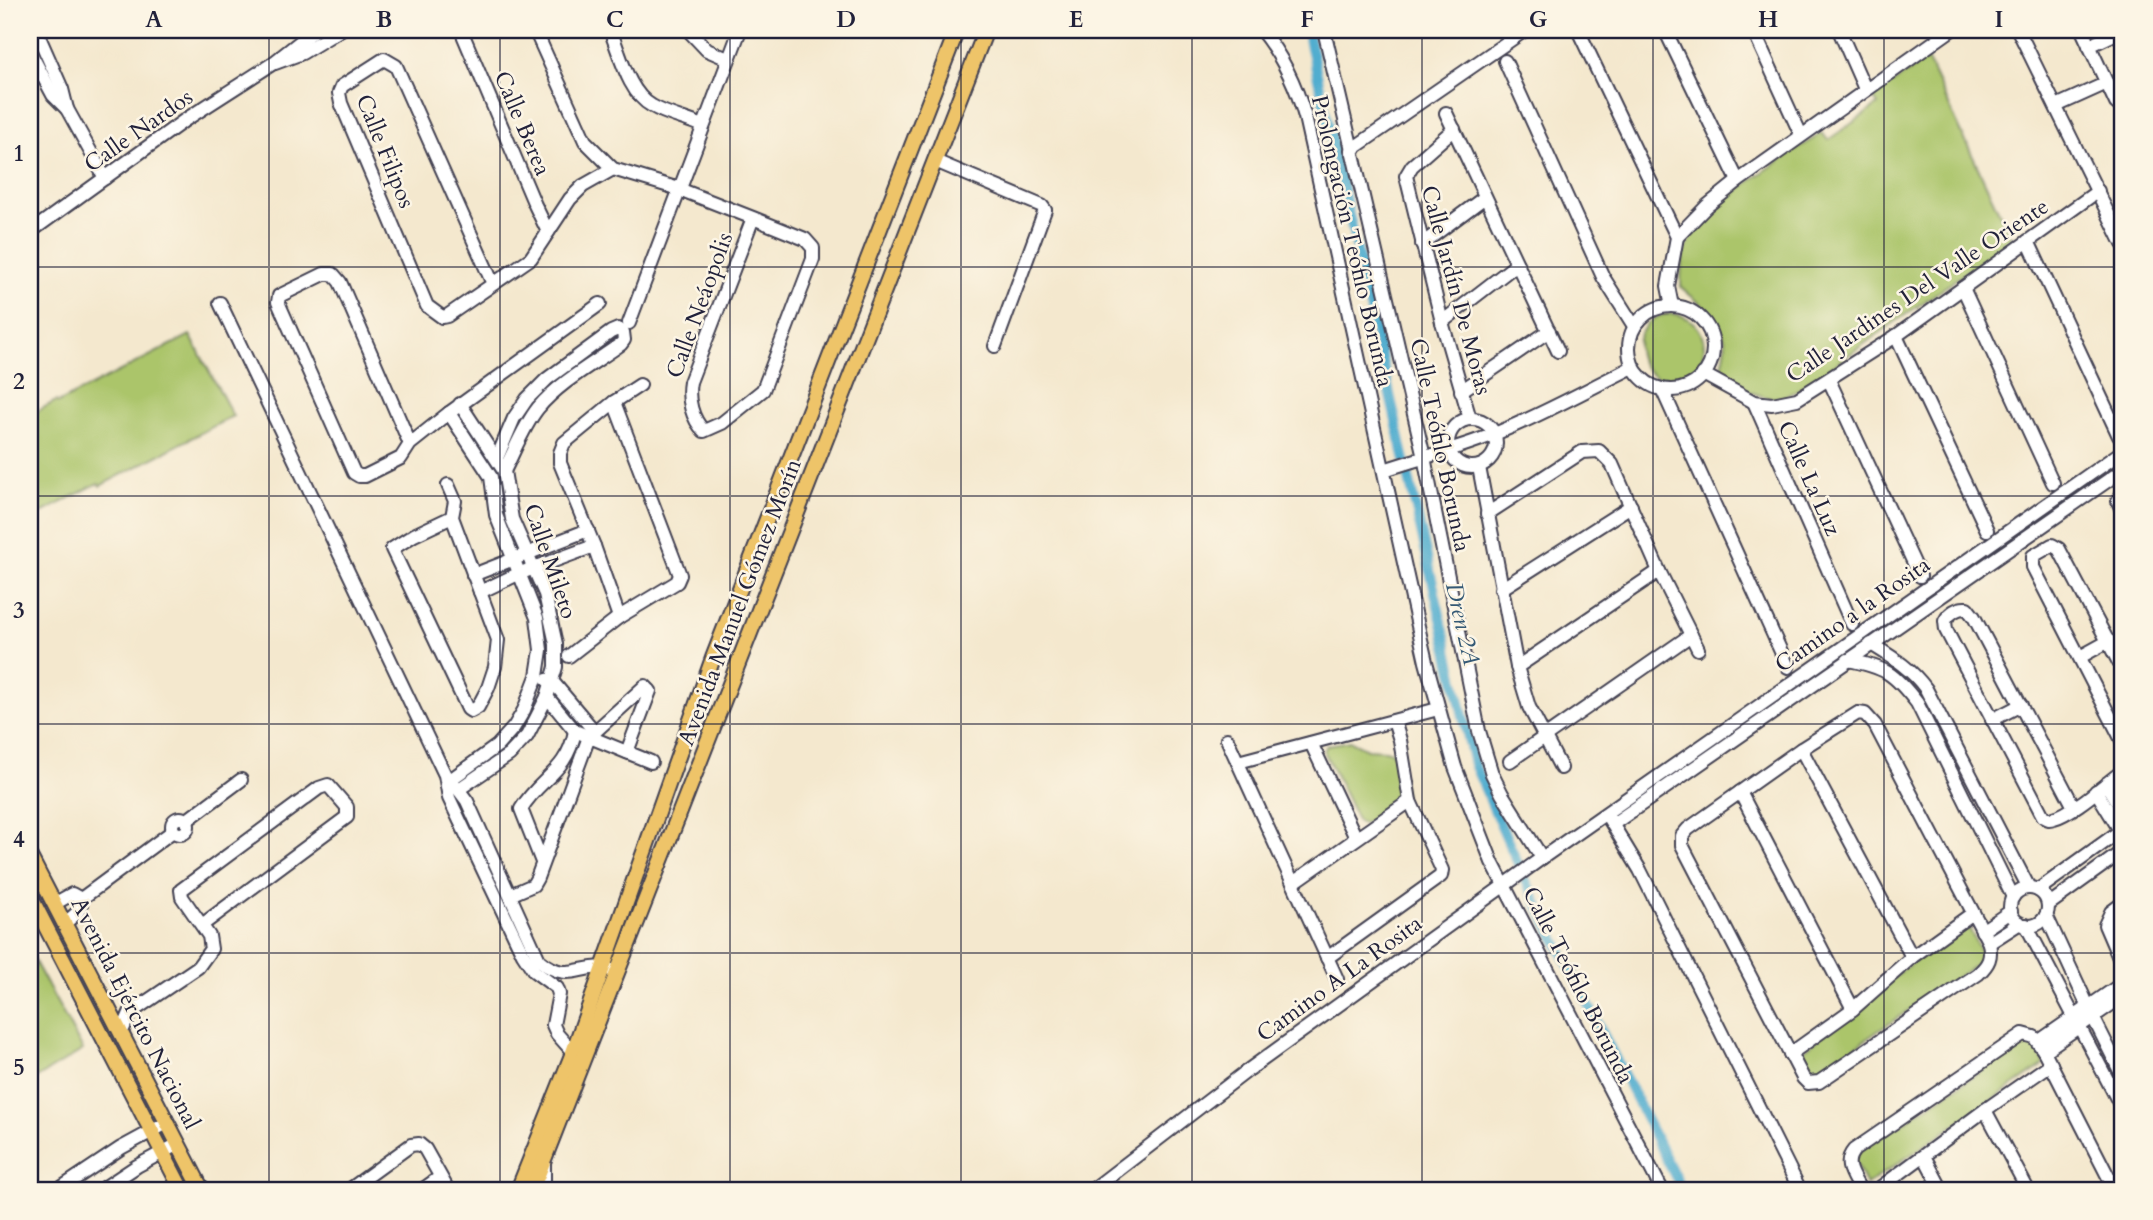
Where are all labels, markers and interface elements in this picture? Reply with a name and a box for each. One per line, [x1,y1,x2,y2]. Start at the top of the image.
text: A [145,4,163,35]
text: B [376,4,392,35]
text: C [606,4,624,35]
text: D [836,4,856,35]
text: E [1069,4,1083,35]
text: F [1300,4,1314,35]
text: G [1529,4,1548,35]
text: H [1758,4,1778,35]
text: I [1995,4,2003,35]
street label: Calle Berea [487,66,558,180]
street label: Calle Nardos [78,82,199,179]
street label: Calle Filipos [349,90,422,213]
street label: Prolongación Teófilo Borunda [1304,92,1401,390]
text: 1 [13,138,25,169]
street label: Calle Jardín De Moras [1414,182,1499,398]
street label: Calle Jardines Del Valle Oriente [1780,191,2055,390]
street label: Calle Neáopolis [659,228,740,382]
street label: Calle Teófilo Borunda [1403,336,1478,555]
text: 2 [13,366,25,397]
street label: Calle La Luz [1770,416,1849,541]
street label: Avenida Manuel Gómez Morín [670,454,809,750]
street label: Calle Mileto [516,499,585,623]
street label: Camino a la Rosita [1768,549,1936,680]
water label: Dren 2A [1437,579,1488,669]
text: 3 [13,595,25,626]
text: 4 [13,824,25,855]
street label: Calle Teófilo Borunda [1515,881,1642,1089]
street label: Avenida Ejército Nacional [64,892,208,1135]
street label: Camino A La Rosita [1250,908,1428,1049]
text: 5 [13,1052,25,1083]

